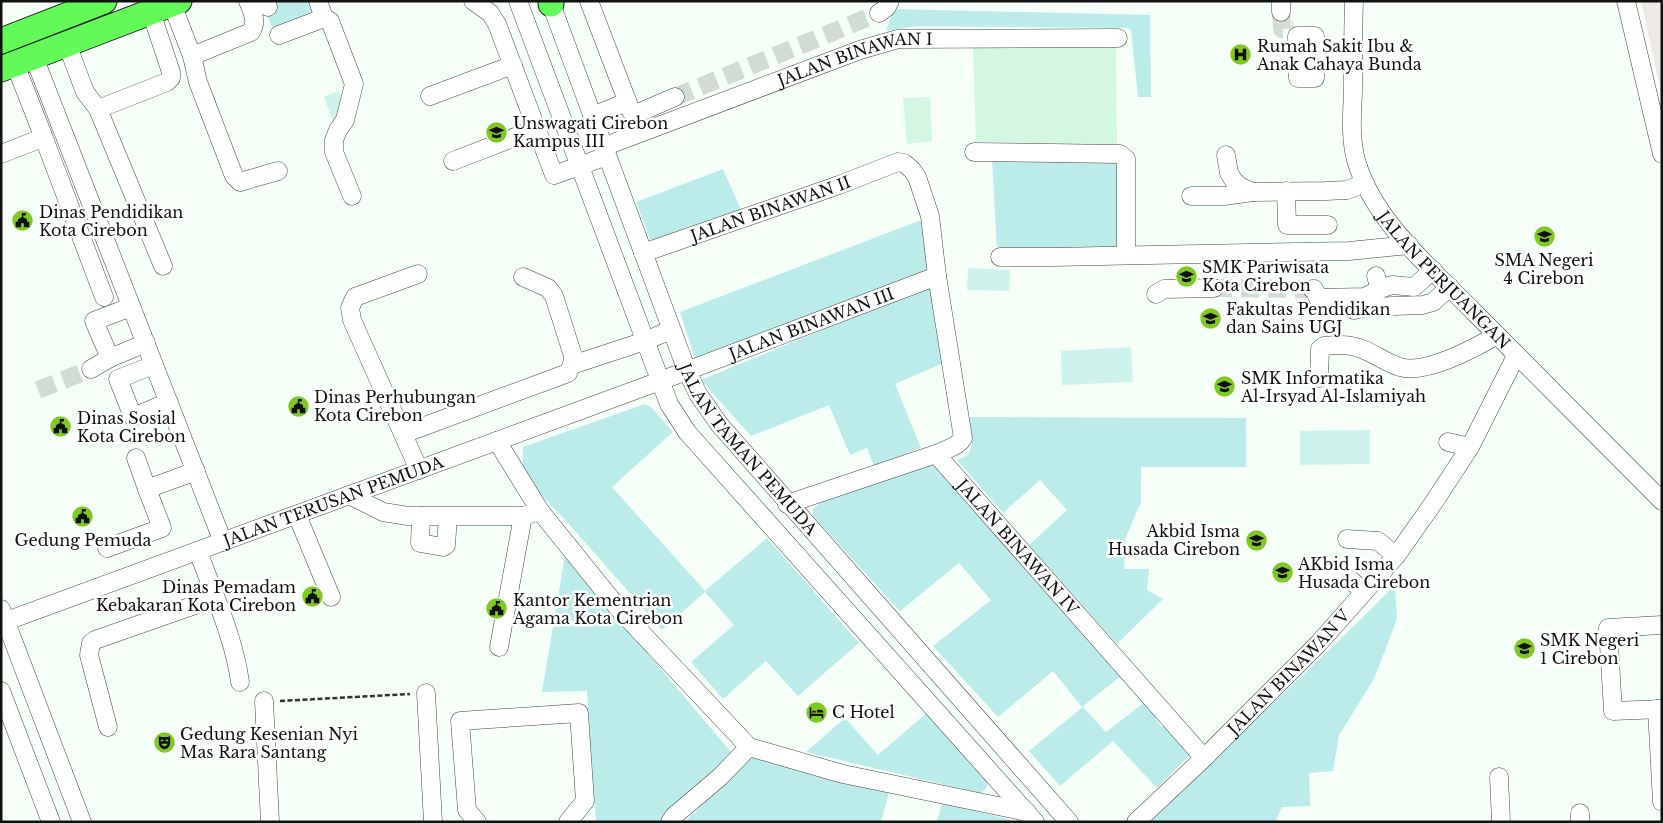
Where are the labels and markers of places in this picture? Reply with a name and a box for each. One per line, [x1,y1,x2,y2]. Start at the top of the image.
place label: Rumah Sakit Ibu & Anak Cahaya Bunda [1256,36,1422,74]
hospital icon: Rumah Sakit Ibu & Anak Cahaya Bunda [1229,43,1253,67]
place label: Unswagati Cirebon Kampus III [513,113,668,151]
school or university icon: Unswagati Cirebon Kampus III [485,120,509,144]
place label: Dinas Pendidikan Kota Cirebon [39,202,183,240]
public building icon: Dinas Pendidikan Kota Cirebon [11,209,35,233]
school or university icon: SMA Negeri 4 Cirebon [1532,224,1556,248]
place label: SMA Negeri 4 Cirebon [1495,250,1594,288]
place label: SMK Pariwisata Kota Cirebon [1202,257,1329,295]
school or university icon: SMK Pariwisata Kota Cirebon [1174,264,1198,288]
place label: Fakultas Pendidikan dan Sains UGJ [1226,299,1391,337]
school or university icon: Fakultas Pendidikan dan Sains UGJ [1198,306,1222,330]
place label: SMK Informatika Al-Irsyad Al-Islamiyah [1240,368,1426,406]
school or university icon: SMK Informatika Al-Irsyad Al-Islamiyah [1213,375,1237,399]
place label: Dinas Perhubungan Kota Cirebon [314,387,476,425]
public building icon: Dinas Perhubungan Kota Cirebon [286,394,310,418]
place label: Dinas Sosial Kota Cirebon [77,408,186,446]
public building icon: Dinas Sosial Kota Cirebon [49,415,73,439]
public building icon: Gedung Pemuda [71,504,95,528]
place label: Akbid Isma Husada Cirebon [1108,521,1240,559]
school or university icon: Akbid Isma Husada Cirebon [1244,528,1268,552]
place label: Gedung Pemuda [15,530,152,550]
place label: AKbid Isma Husada Cirebon [1297,554,1430,592]
school or university icon: AKbid Isma Husada Cirebon [1270,561,1294,585]
place label: Dinas Pemadam Kebakaran Kota Cirebon [96,577,296,615]
public building icon: Dinas Pemadam Kebakaran Kota Cirebon [300,584,324,608]
place label: Kantor Kementrian Agama Kota Cirebon [512,590,683,628]
public building icon: Kantor Kementrian Agama Kota Cirebon [485,597,509,621]
place label: SMK Negeri 1 Cirebon [1540,630,1640,668]
school or university icon: SMK Negeri 1 Cirebon [1512,637,1536,661]
hotel icon: C Hotel [804,700,828,724]
place label: C Hotel [832,702,895,722]
place label: Gedung Kesenian Nyi Mas Rara Santang [180,724,359,762]
theatre icon: Gedung Kesenian Nyi Mas Rara Santang [152,731,176,755]

